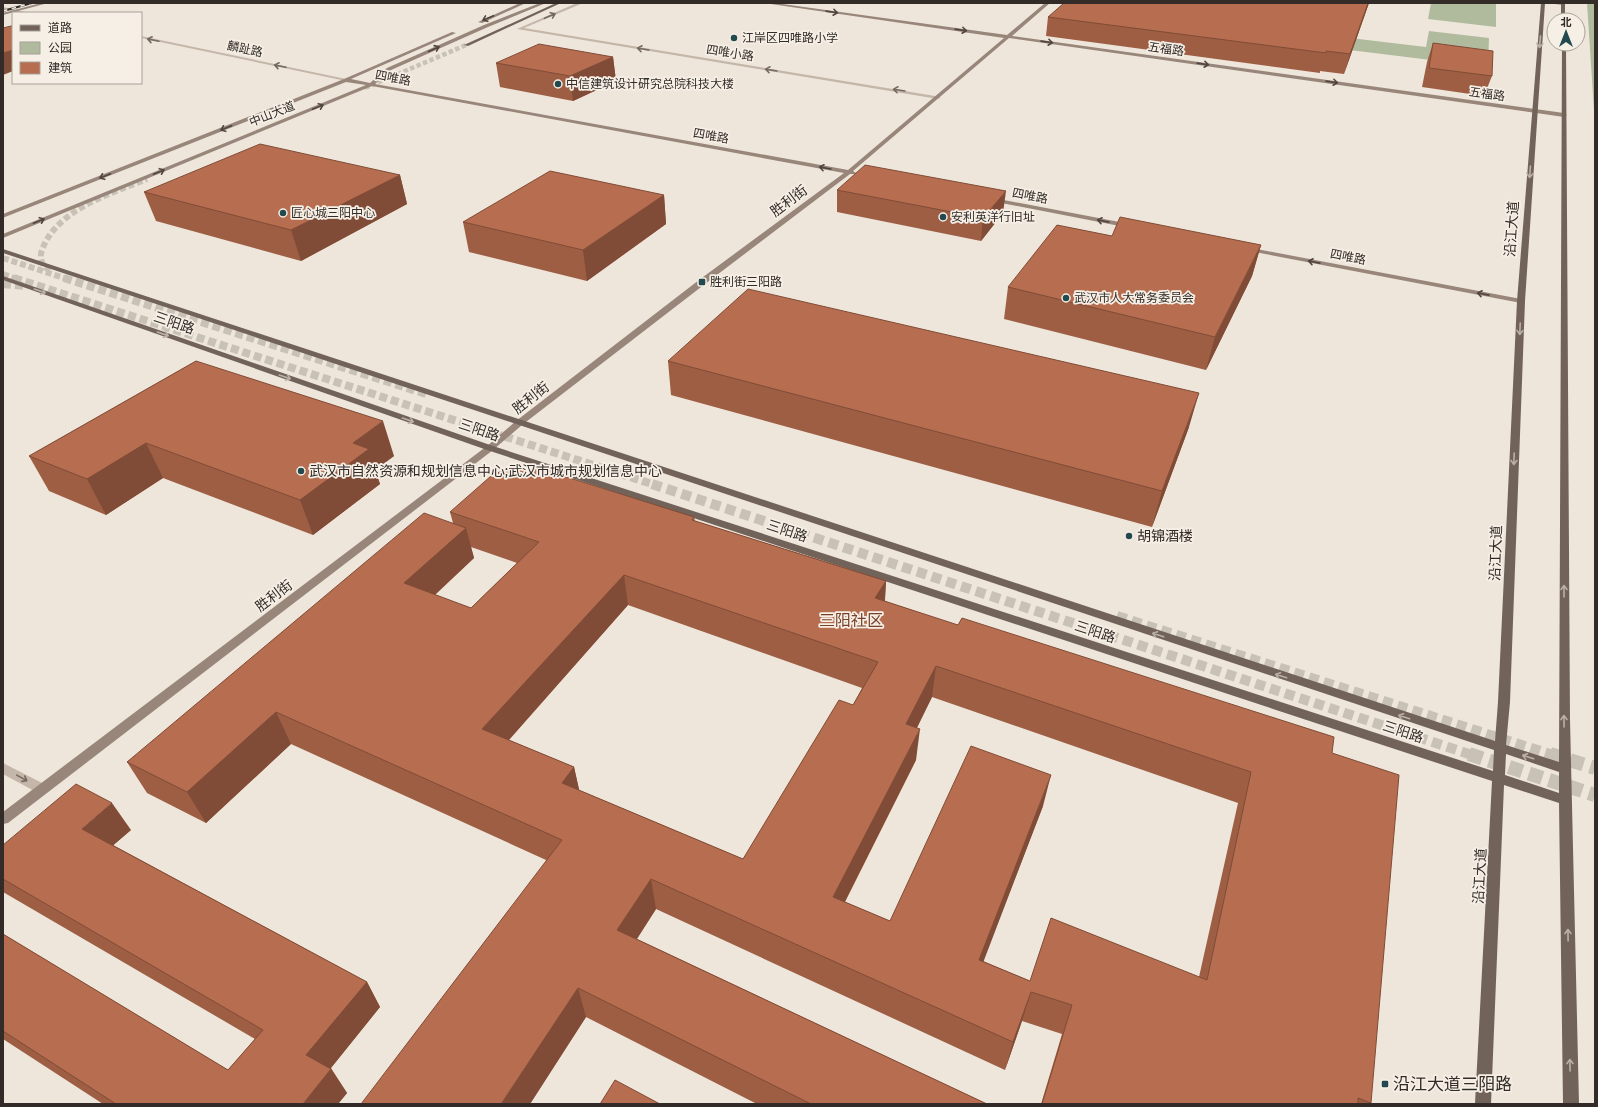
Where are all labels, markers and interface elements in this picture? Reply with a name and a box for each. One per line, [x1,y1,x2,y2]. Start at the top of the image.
one-way arrow [825,8,838,16]
legend [12,12,142,84]
one-way arrow [543,12,555,19]
north arrow [1546,12,1586,52]
one-way arrow [482,15,494,23]
text: 北 [1561,16,1572,29]
text: 道路 [48,21,72,35]
one-way arrow [954,26,967,34]
place label: 江岸区四唯路小学 [742,31,838,45]
marker: 江岸区四唯路小学 [729,33,739,43]
one-way arrow [147,35,160,43]
one-way arrow [1536,35,1543,48]
street label: 麟趾路 [226,38,264,60]
one-way arrow [1040,38,1053,46]
street label: 五福路 [1147,40,1185,58]
text: 公园 [48,41,72,55]
street label: 四唯小路 [705,42,755,64]
one-way arrow [428,45,440,53]
one-way arrow [637,45,650,53]
one-way arrow [1196,60,1209,68]
text: 建筑 [48,61,72,75]
one-way arrow [274,62,287,70]
one-way arrow [765,66,778,74]
street label: 四唯路 [374,68,412,88]
place label: 中信建筑设计研究总院科技大楼 [566,77,734,91]
one-way arrow [1325,78,1338,86]
marker: 中信建筑设计研究总院科技大楼 [553,79,563,89]
street label: 五福路 [1468,85,1506,103]
one-way arrow [893,86,906,94]
street label: 中山大道 [247,99,297,129]
one-way arrow [312,102,324,110]
one-way arrow [220,124,232,132]
street label: 四唯路 [692,126,730,146]
one-way arrow [818,164,831,172]
one-way arrow [1526,165,1533,178]
one-way arrow [153,168,165,175]
one-way arrow [100,172,112,180]
street label: 胜利街 [767,182,811,220]
street label: 四唯路 [1011,186,1049,206]
street label: 沿江大道 [1502,200,1522,258]
place label: 匠心城三阳中心 [291,206,375,220]
marker: 匠心城三阳中心 [278,208,288,218]
place label: 安利英洋行旧址 [951,210,1035,224]
marker: 安利英洋行旧址 [938,212,948,222]
one-way arrow [33,217,45,225]
one-way arrow [1097,217,1110,225]
street label: 四唯路 [1329,247,1367,267]
one-way arrow [1308,257,1321,265]
place label: 胜利街三阳路 [710,275,782,289]
marker: 胜利街三阳路 [697,277,707,287]
one-way arrow [33,288,46,295]
one-way arrow [1476,290,1489,298]
place label: 武汉市人大常务委员会 [1074,291,1194,305]
marker: 武汉市人大常务委员会 [1061,293,1071,303]
street label: 三阳路 [151,308,197,338]
one-way arrow [1516,322,1523,335]
one-way arrow [156,331,169,338]
one-way arrow [279,373,291,381]
street label: 胜利街 [509,378,553,418]
street label: 三阳路 [456,415,502,445]
one-way arrow [402,416,414,424]
one-way arrow [1510,452,1518,465]
place label: 武汉市自然资源和规划信息中心;武汉市城市规划信息中心 [309,463,662,480]
marker: 武汉市自然资源和规划信息中心;武汉市城市规划信息中心 [296,466,306,476]
street label: 三阳路 [764,516,810,546]
street label: 沿江大道 [1487,525,1505,581]
place label: 胡锦酒楼 [1137,528,1193,545]
marker: 胡锦酒楼 [1124,531,1134,541]
street label: 胜利街 [252,577,296,615]
one-way arrow [1560,585,1568,598]
district label: 三阳社区 [819,611,883,630]
street label: 三阳路 [1072,617,1118,647]
one-way arrow [1151,631,1164,638]
one-way arrow [1275,672,1288,679]
one-way arrow [1398,713,1411,720]
one-way arrow [1560,715,1568,728]
street label: 三阳路 [1380,717,1426,747]
one-way arrow [1522,753,1535,760]
one-way arrow [16,775,28,783]
street label: 沿江大道 [1470,848,1490,904]
one-way arrow [1564,929,1572,942]
one-way arrow [1566,1059,1574,1072]
place label: 沿江大道三阳路 [1393,1074,1512,1095]
marker: 沿江大道三阳路 [1380,1079,1390,1089]

